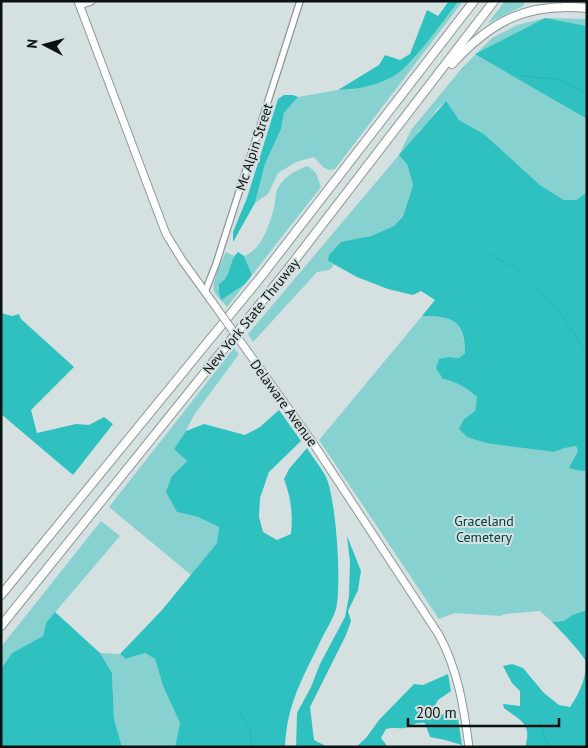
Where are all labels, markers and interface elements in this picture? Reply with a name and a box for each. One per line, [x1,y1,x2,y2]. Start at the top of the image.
north arrow [20,20,70,70]
text: N [23,38,42,49]
street label: Mc Alpin Street [231,101,277,193]
street label: New York State Thruway [199,254,304,378]
street label: Delaware Avenue [246,356,322,450]
park label: Graceland Cemetery [454,512,514,546]
scale bar [408,696,559,728]
text: 200 m [416,703,457,722]

